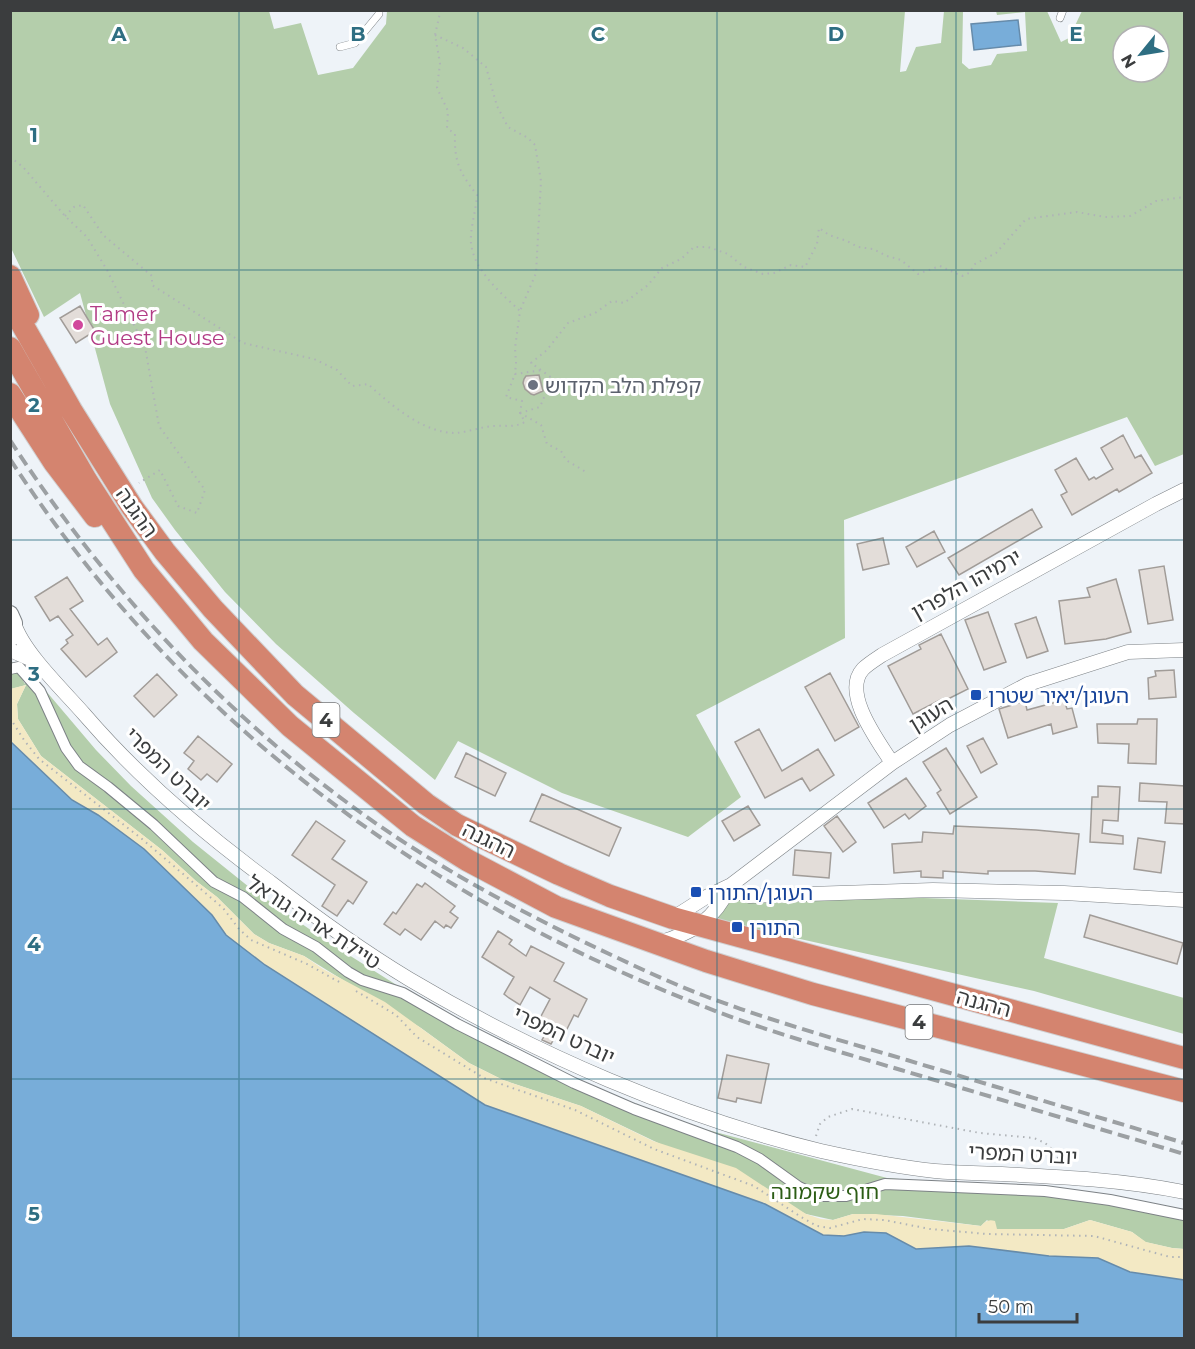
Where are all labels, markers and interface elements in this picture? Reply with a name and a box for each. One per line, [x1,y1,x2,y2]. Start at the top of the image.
text: A [110,22,127,46]
text: B [350,22,366,46]
text: C [591,22,606,46]
text: D [828,22,844,46]
text: E [1069,22,1083,46]
north arrow [1111,24,1171,84]
text: N [1117,51,1140,72]
text: 1 [30,123,38,147]
place label: Tamer Guest House [90,301,225,350]
marker: Tamer Guest House [71,318,85,332]
place label: קפלת הלב הקדוש [545,373,702,398]
marker: קפלת הלב הקדוש [526,378,540,392]
text: 2 [28,393,40,417]
street label: ההגנה [111,482,163,542]
street label: ירמיהו הלפרין [907,544,1025,624]
text: 3 [27,662,40,686]
place label: העוגן/יאיר שטרן [988,683,1129,708]
marker: העוגן/יאיר שטרן [969,688,983,702]
street label: העוגן [905,691,957,737]
road number: 4 [312,703,340,737]
street label: יוברט המפרי [120,722,216,816]
street label: ההגנה [459,817,519,863]
street label: טיילת אריה גוראל [243,870,385,974]
place label: העוגן/התורן [708,880,813,905]
marker: העוגן/התורן [689,885,703,899]
place label: התורן [749,915,801,940]
marker: התורן [730,920,744,934]
text: 4 [27,932,41,956]
street label: ההגנה [954,984,1014,1022]
street label: יוברט המפרי [509,1001,619,1069]
road number: 4 [906,1005,932,1039]
street label: יוברט המפרי [968,1139,1078,1169]
park label: חוף שקמונה [771,1179,879,1204]
text: 5 [28,1202,40,1226]
scale bar [979,1286,1076,1324]
text: 50 m [988,1296,1034,1318]

